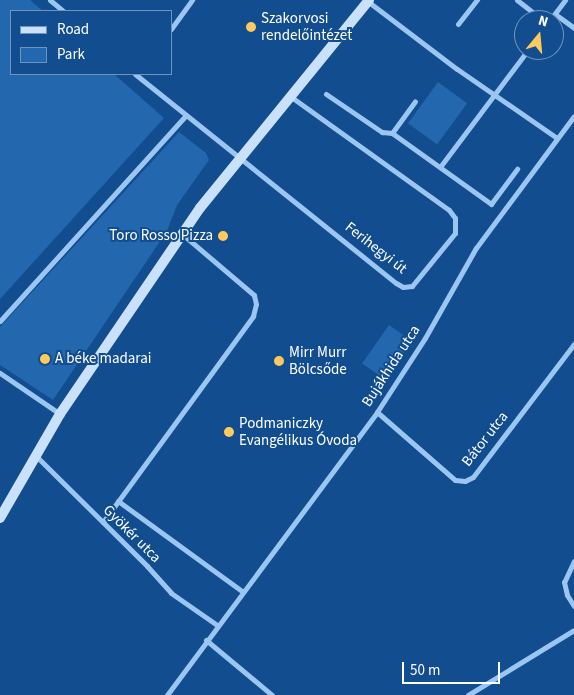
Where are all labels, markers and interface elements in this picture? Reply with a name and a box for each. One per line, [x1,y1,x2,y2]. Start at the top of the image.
place label: Szakorvosi rendelőintézet [261,9,352,44]
legend [10,10,172,75]
north arrow [514,10,564,60]
text: N [536,11,550,33]
text: Road [57,19,89,40]
marker: Szakorvosi rendelőintézet [245,21,257,33]
text: Park [57,44,85,65]
street label: Ferihegyi út [341,218,411,278]
place label: Toro Rosso Pizza [109,227,213,245]
marker: Toro Rosso Pizza [217,230,229,242]
street label: Bujákhida utca [358,322,424,410]
place label: Mirr Murr Bölcsőde [289,343,347,378]
place label: A béke madarai [55,350,151,368]
marker: A béke madarai [39,353,51,365]
marker: Mirr Murr Bölcsőde [273,355,285,367]
street label: Bátor utca [458,408,512,470]
place label: Podmaniczky Evangélikus Óvoda [239,414,357,449]
marker: Podmaniczky Evangélikus Óvoda [223,426,235,438]
street label: Gyökér utca [99,501,165,567]
scale bar [404,652,502,684]
text: 50 m [410,660,440,681]

